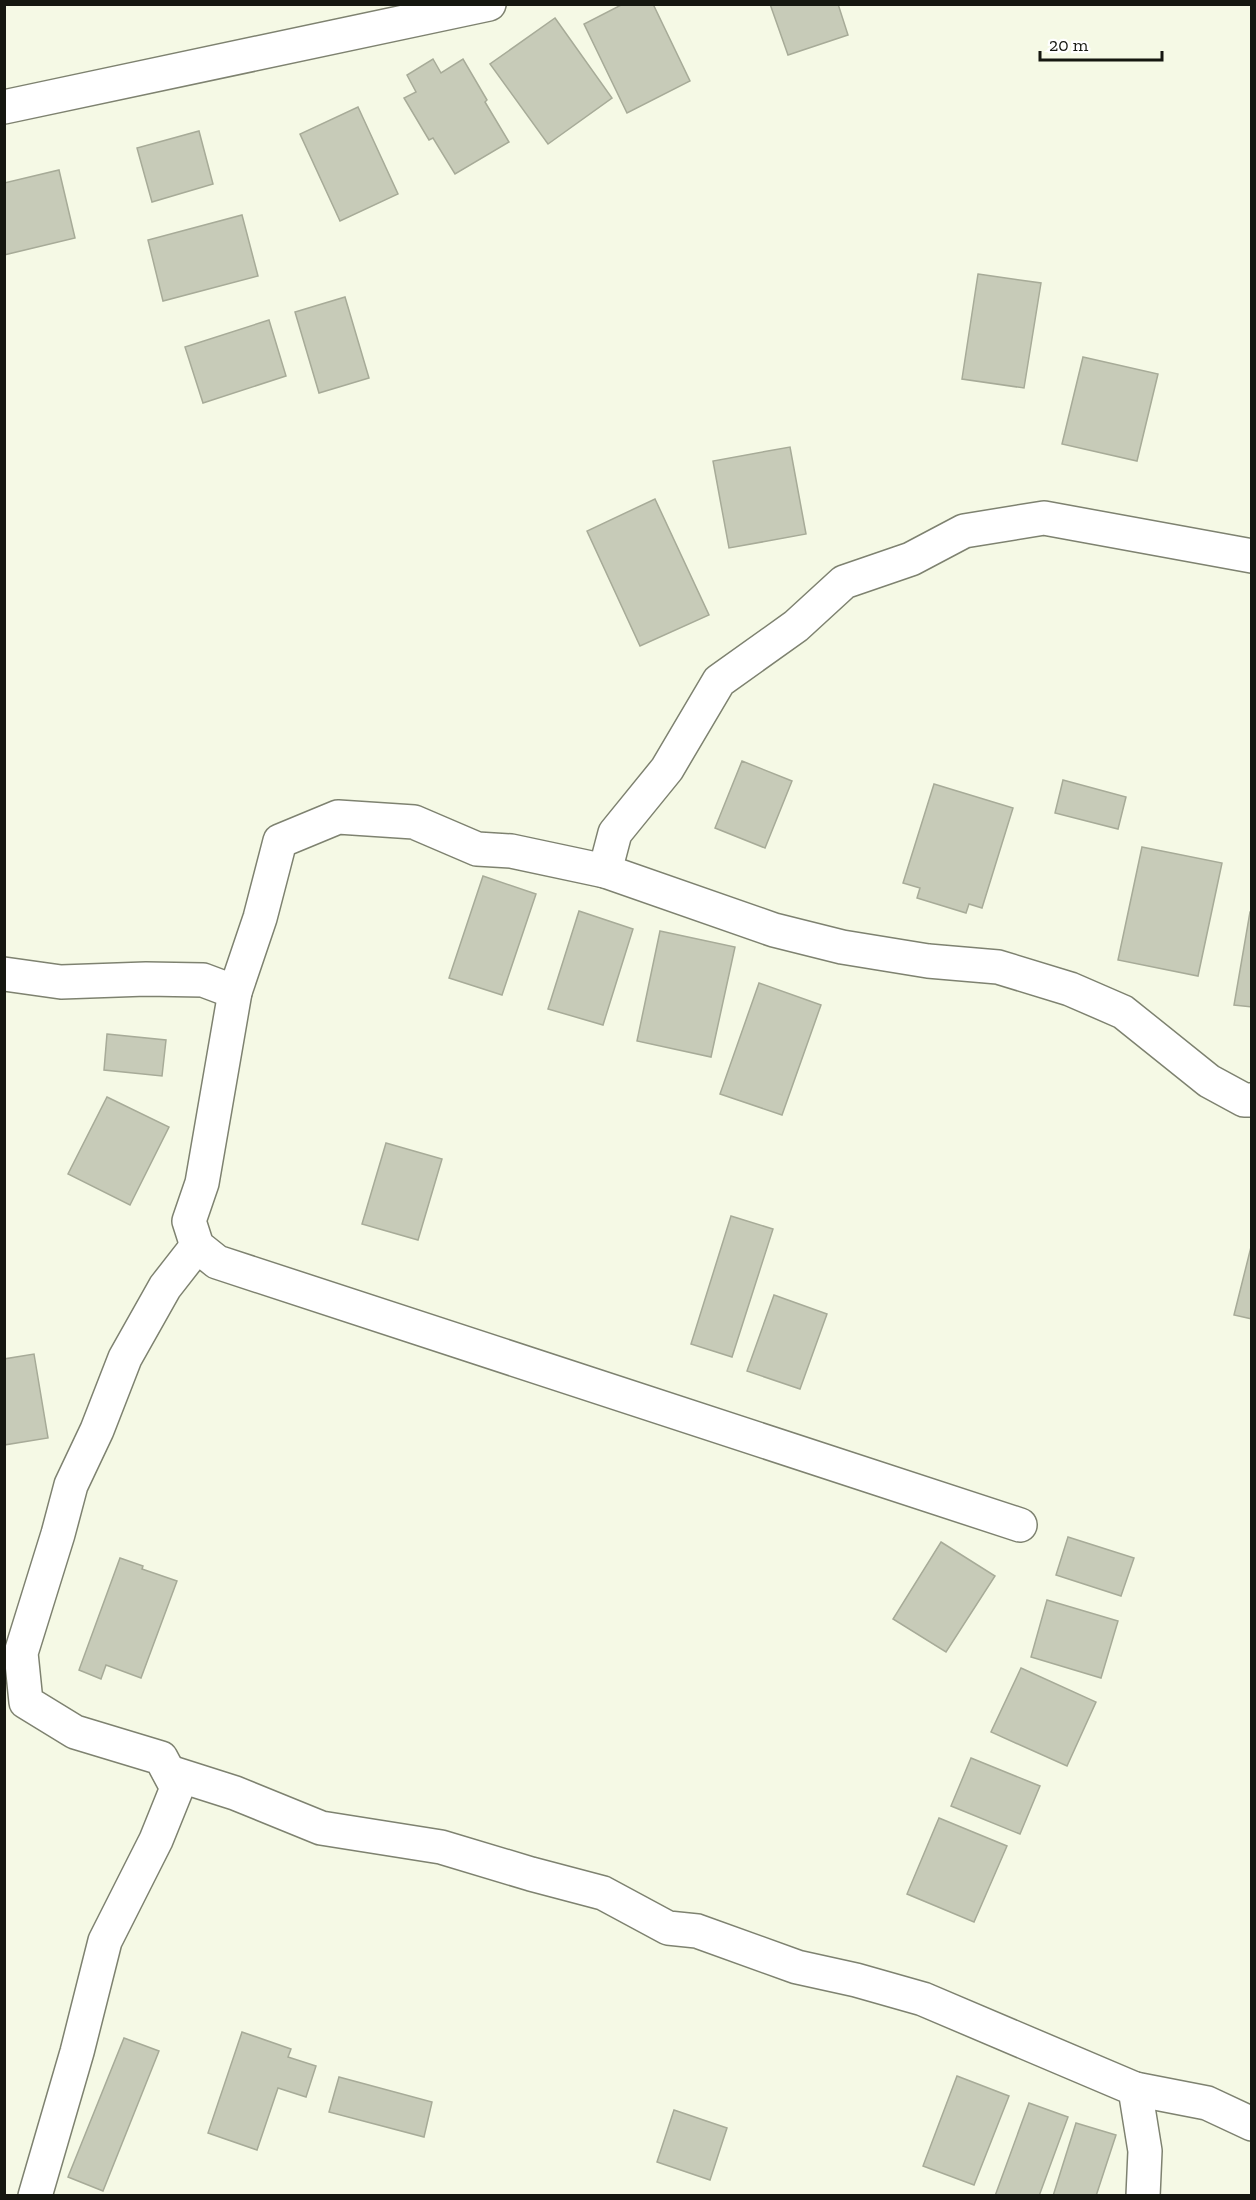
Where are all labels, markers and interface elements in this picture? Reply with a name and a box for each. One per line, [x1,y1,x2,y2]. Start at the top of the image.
scale bar [1040,24,1162,62]
text: 20 m [1049,34,1089,56]

